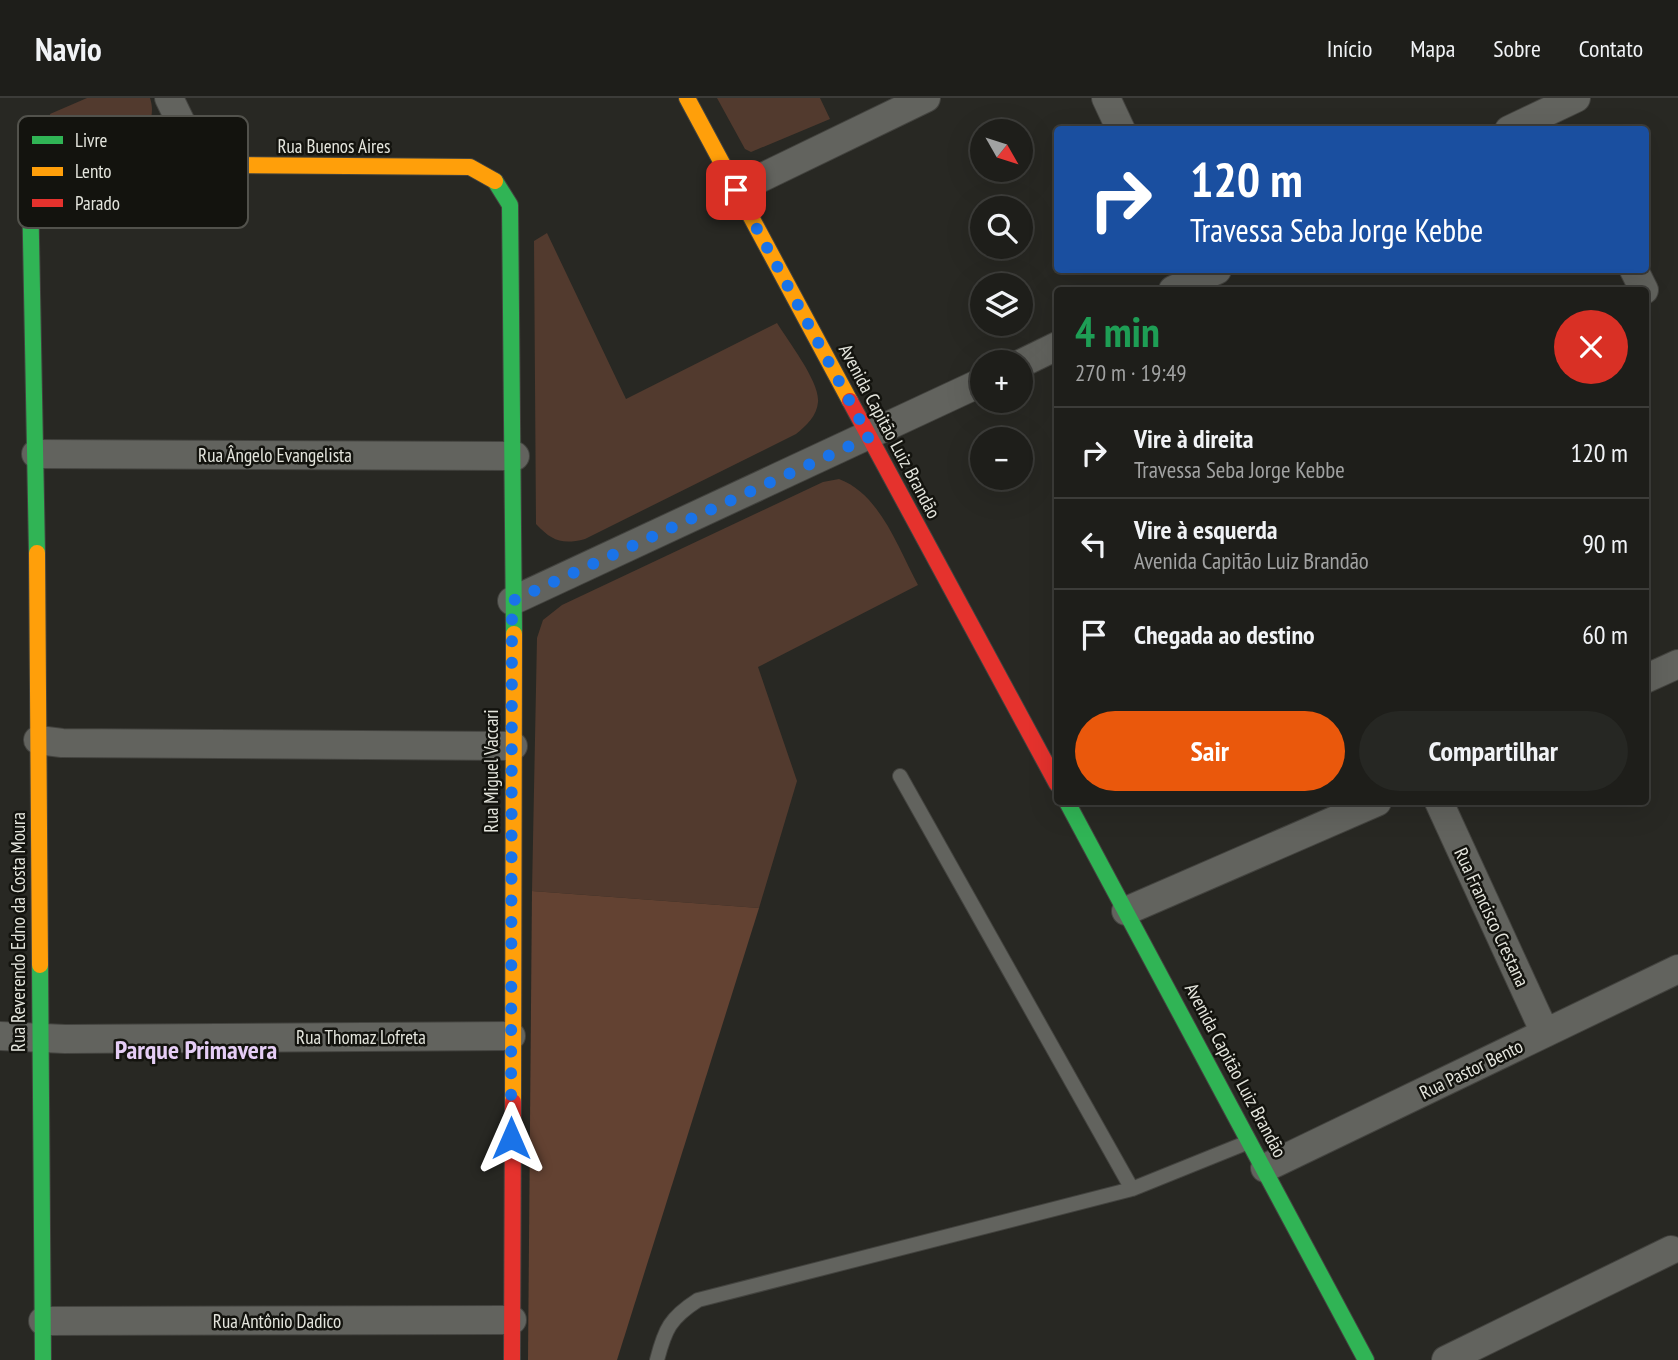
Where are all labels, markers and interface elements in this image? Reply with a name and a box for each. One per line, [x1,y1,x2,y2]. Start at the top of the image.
text: Navio [35,27,102,70]
text: Início [1327,33,1372,64]
text: Mapa [1410,33,1455,64]
text: Sobre [1493,33,1541,64]
text: Contato [1579,33,1643,64]
legend [18,116,248,228]
north arrow [970,119,1032,182]
map controls [970,119,1033,490]
text: Livre [75,128,108,152]
street label: Rua Buenos Aires [277,134,391,158]
text: 120 m [1190,147,1303,211]
icon: right [1075,154,1166,245]
text: Lento [75,159,112,183]
pin [706,160,766,220]
icon: arrive [717,171,755,209]
text: Parado [75,191,120,215]
button: search [970,196,1033,259]
text: Travessa Seba Jorge Kebbe [1190,209,1483,251]
button: layers [970,273,1033,336]
text: 4 min [1075,304,1160,359]
button: close [1554,310,1628,384]
street label: Avenida Capitão Luiz Brandão [834,340,946,522]
button: + [970,350,1033,413]
text: 270 m · 19:49 [1075,358,1187,387]
text: Vire à direita [1134,422,1253,455]
button: − [970,427,1033,490]
icon: right [1075,434,1113,472]
text: 120 m [1570,436,1628,469]
street label: Rua Ângelo Evangelista [198,443,352,467]
text: Travessa Seba Jorge Kebbe [1134,455,1345,484]
text: Vire à esquerda [1134,513,1277,546]
icon: left [1075,525,1113,563]
text: 90 m [1582,527,1628,560]
text: Avenida Capitão Luiz Brandão [1134,546,1369,575]
icon: arrive [1075,616,1113,654]
text: Chegada ao destino [1134,618,1315,651]
text: 60 m [1582,618,1628,651]
street label: Rua Miguel Vaccari [479,709,503,833]
button: Sair [1075,711,1345,791]
button: Compartilhar [1359,711,1628,791]
street label: Rua Reverendo Edno da Costa Moura [6,812,30,1052]
street label: Rua Francisco Crestana [1449,844,1535,990]
street label: Avenida Capitão Luiz Brandão [1180,979,1292,1161]
street label: Rua Thomaz Lofreta [296,1025,426,1049]
district label: Parque Primavera [115,1033,277,1066]
street label: Rua Pastor Bento [1415,1034,1527,1104]
position arrow [474,1101,548,1175]
street label: Rua Antônio Dadico [213,1309,341,1333]

